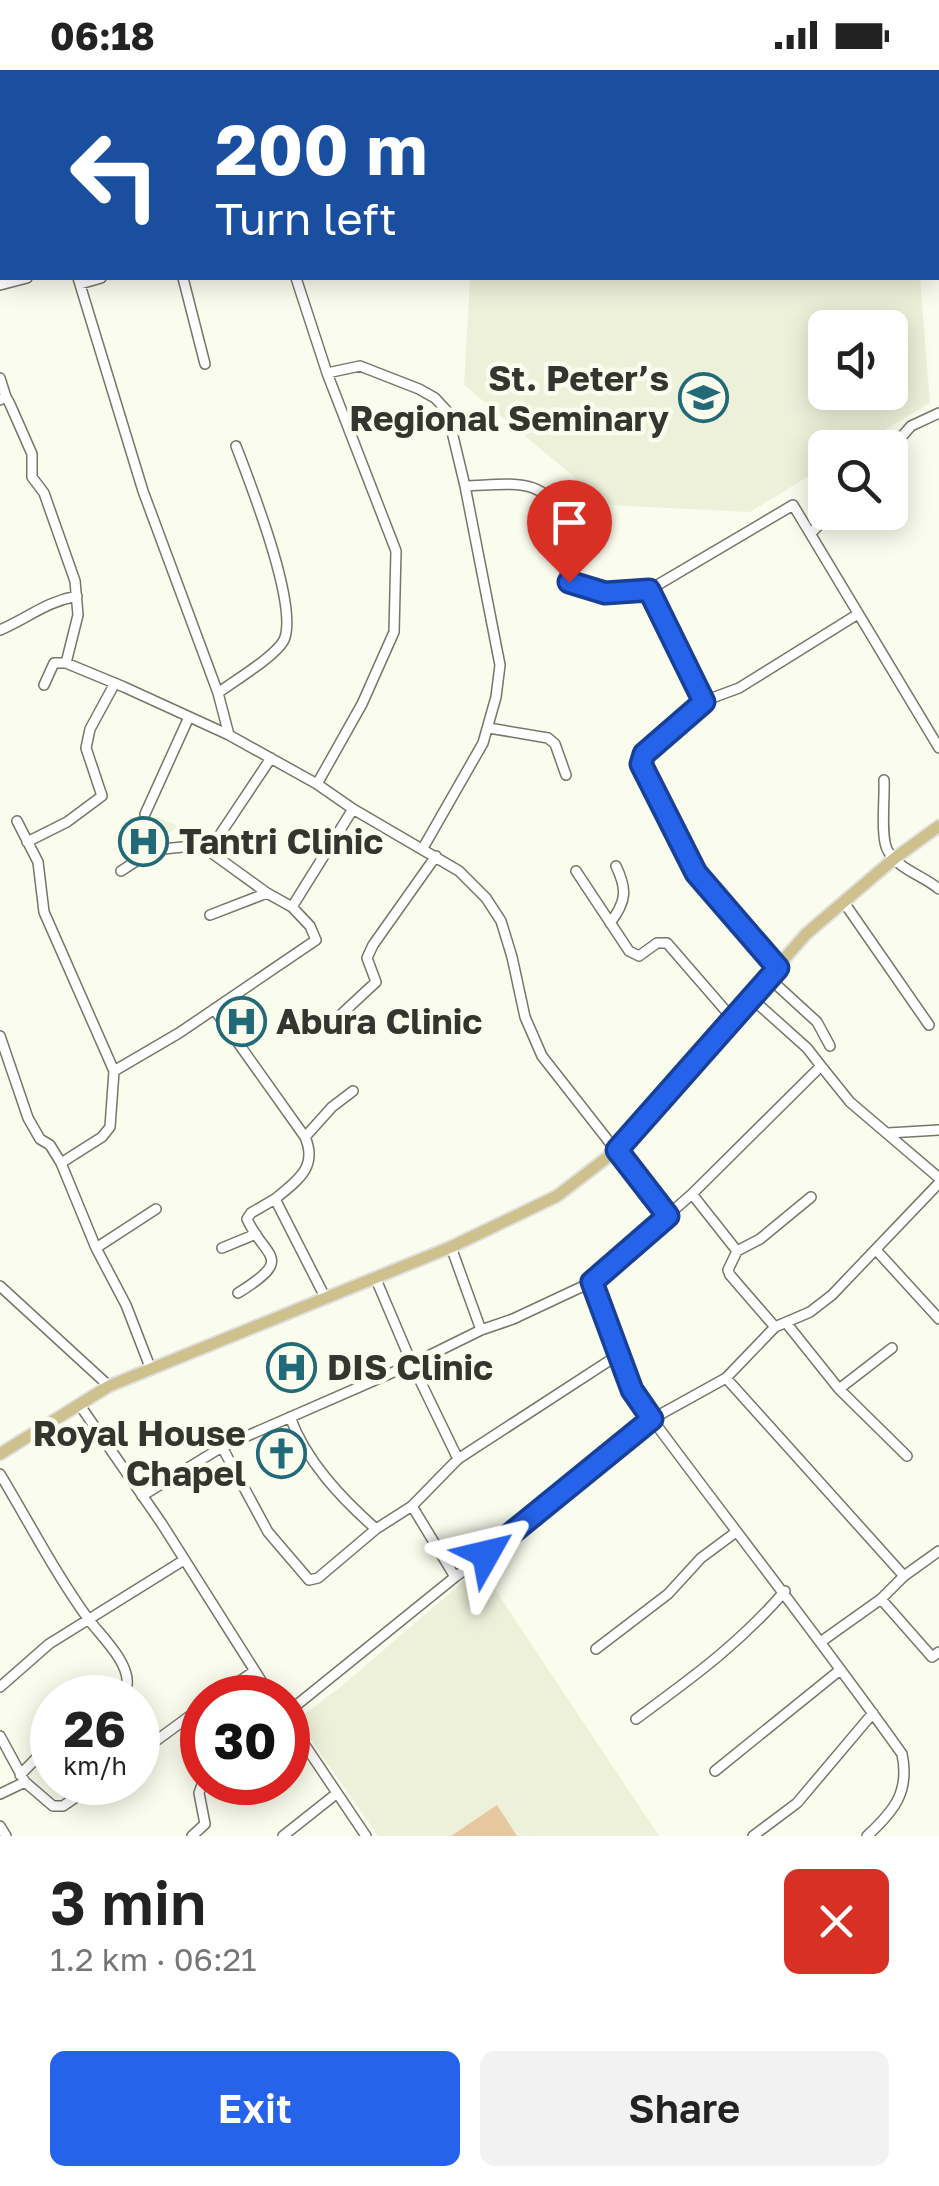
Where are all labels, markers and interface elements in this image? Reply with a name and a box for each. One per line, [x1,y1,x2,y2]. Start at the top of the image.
text: 06:18 [50,13,155,58]
text: 200 m [215,106,427,190]
icon: left [50,110,180,240]
text: Turn left [215,191,397,245]
map controls [808,310,908,530]
button: sound [808,310,908,410]
place label: St. Peter’s Regional Seminary [349,357,669,439]
school or university icon: St. Peter’s Regional Seminary [678,372,730,424]
button: search [808,430,908,530]
pin [527,480,612,583]
icon: arrive [542,495,597,550]
hospital icon: Tantri Clinic [118,815,170,867]
place label: Tantri Clinic [179,820,383,862]
hospital icon: Abura Clinic [215,995,267,1047]
place label: Abura Clinic [276,1000,482,1042]
hospital icon: DIS Clinic [266,1341,318,1393]
place label: DIS Clinic [327,1346,493,1388]
place label: Royal House Chapel [33,1412,246,1494]
church icon: Royal House Chapel [255,1427,307,1479]
position arrow [434,1502,538,1606]
speed limit sign: 30 [180,1675,310,1805]
text: 26 [64,1698,126,1758]
text: km/h [63,1750,127,1781]
text: 3 min [50,1866,206,1938]
button: close [784,1869,889,1974]
text: 1.2 km · 06:21 [50,1940,257,1978]
button: Exit [50,2051,460,2166]
button: Share [480,2051,889,2166]

